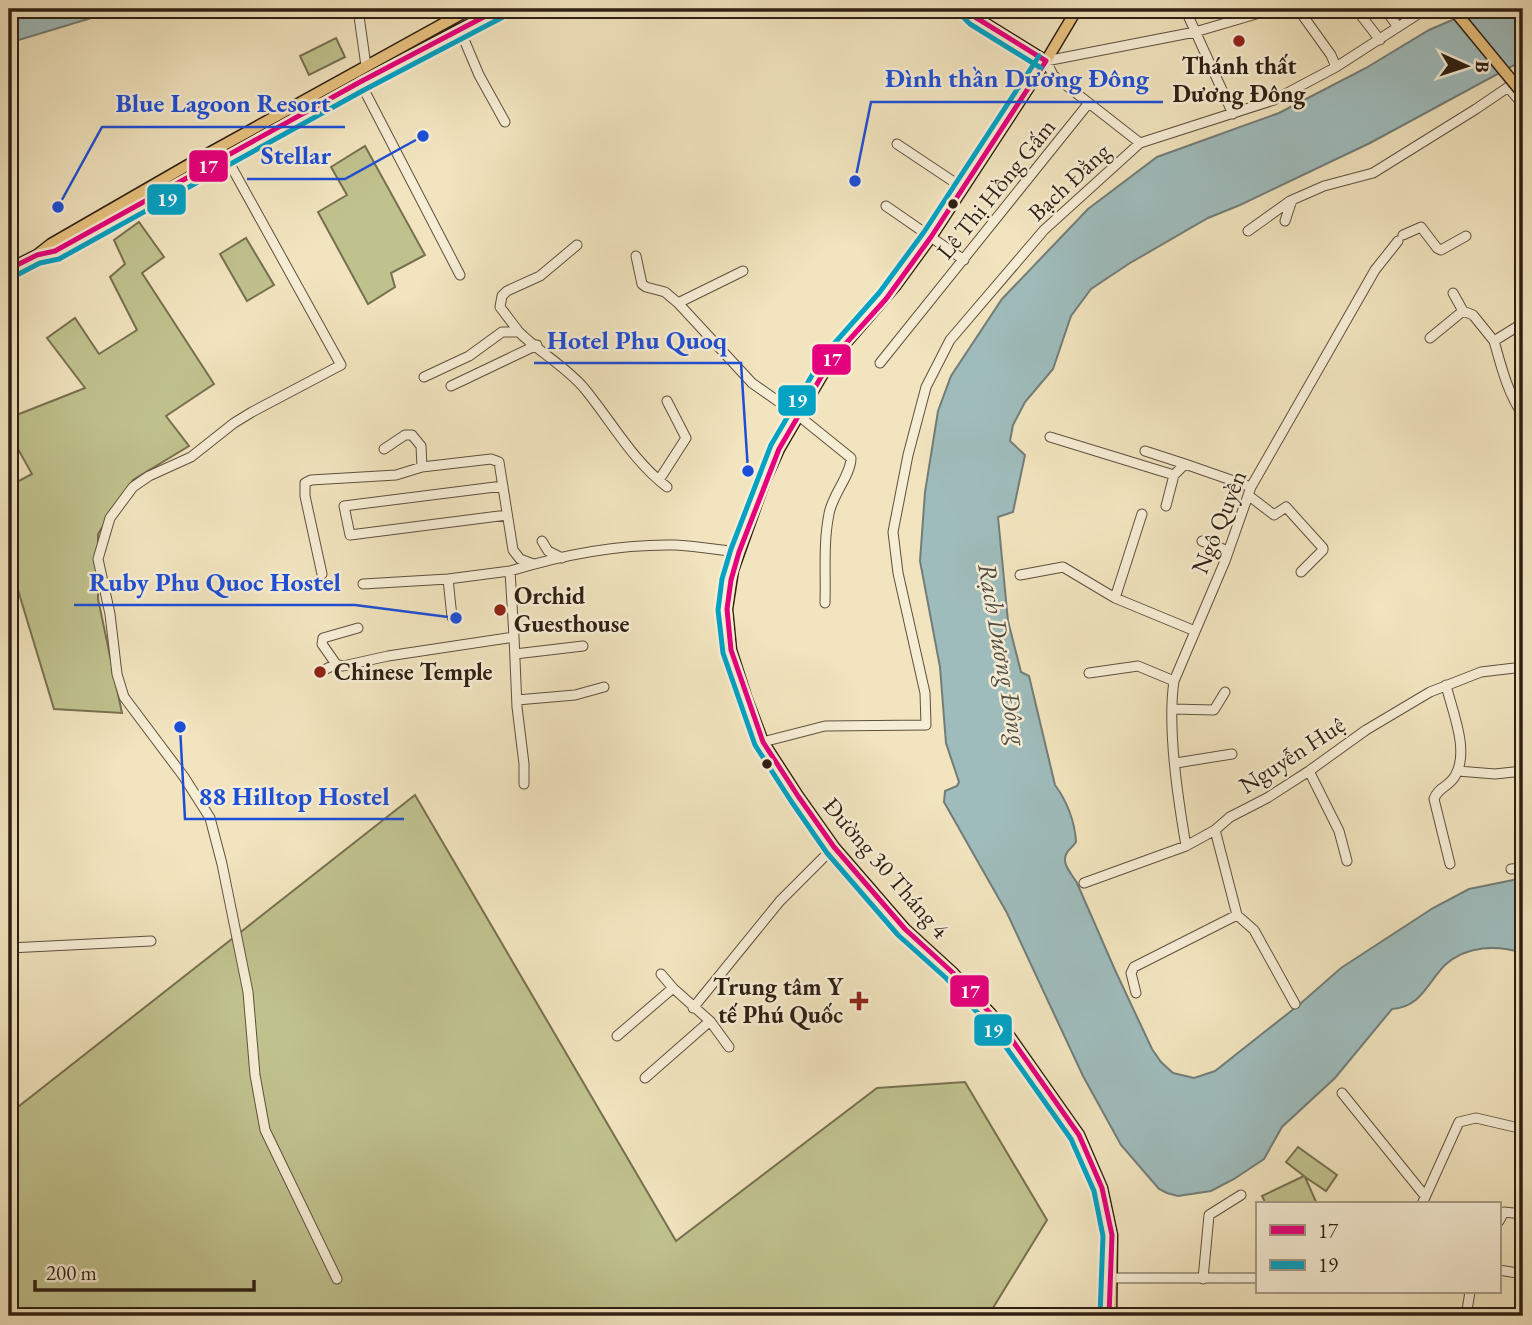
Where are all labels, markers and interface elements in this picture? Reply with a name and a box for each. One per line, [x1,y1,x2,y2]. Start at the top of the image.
north arrow [1430,32,1500,102]
marker: Thánh thất Dương Đông [1231,33,1247,49]
place label: Thánh thất Dương Đông [1172,50,1307,110]
callout: Đình thần Dương Đông [871,55,1163,102]
text: B [1470,60,1495,74]
text: Đình thần Dương Đông [885,61,1150,95]
callout: Blue Lagoon Resort [102,80,345,127]
text: Blue Lagoon Resort [116,86,331,120]
street label: Lê Thị Hồng Gấm [929,112,1062,265]
callout: Stellar [247,132,345,179]
street label: Bạch Đằng [1021,135,1117,228]
text: Stellar [261,138,331,172]
line badge: 17 [188,149,229,183]
text: 17 [198,154,219,179]
line badge: 19 [146,183,187,216]
text: 19 [157,187,177,212]
unlabelled marker [946,197,960,211]
callout: Hotel Phu Quoq [534,316,741,363]
text: Hotel Phu Quoq [547,323,727,357]
line badge: 17 [811,343,852,376]
text: 17 [822,347,843,372]
line badge: 19 [777,384,817,417]
text: 19 [787,388,807,413]
street label: Ngô Quyền [1184,465,1253,578]
callout: Ruby Phu Quoc Hostel [74,558,355,605]
water label: Rạch Dương Đông [970,560,1036,749]
text: Ruby Phu Quoc Hostel [89,565,341,599]
place label: Orchid Guesthouse [514,580,630,639]
marker: Orchid Guesthouse [492,602,508,618]
place label: Chinese Temple [334,656,493,687]
marker: Chinese Temple [312,664,328,680]
street label: Nguyễn Huệ [1233,709,1351,800]
unlabelled marker [760,757,774,771]
callout: 88 Hilltop Hostel [185,772,404,819]
text: 88 Hilltop Hostel [198,779,390,813]
street label: Đường 30 Tháng 4 [817,791,956,945]
place label: Trung tâm Y tế Phú Quốc [713,971,844,1030]
line badge: 17 [949,974,990,1008]
text: 17 [960,979,981,1004]
marker: Trung tâm Y tế Phú Quốc [849,991,869,1011]
line badge: 19 [973,1013,1013,1047]
text: 19 [983,1018,1003,1043]
legend [1256,1202,1500,1294]
text: 17 [1318,1217,1339,1244]
scale bar [35,1248,254,1292]
text: 19 [1318,1251,1338,1278]
text: 200 m [46,1259,97,1286]

